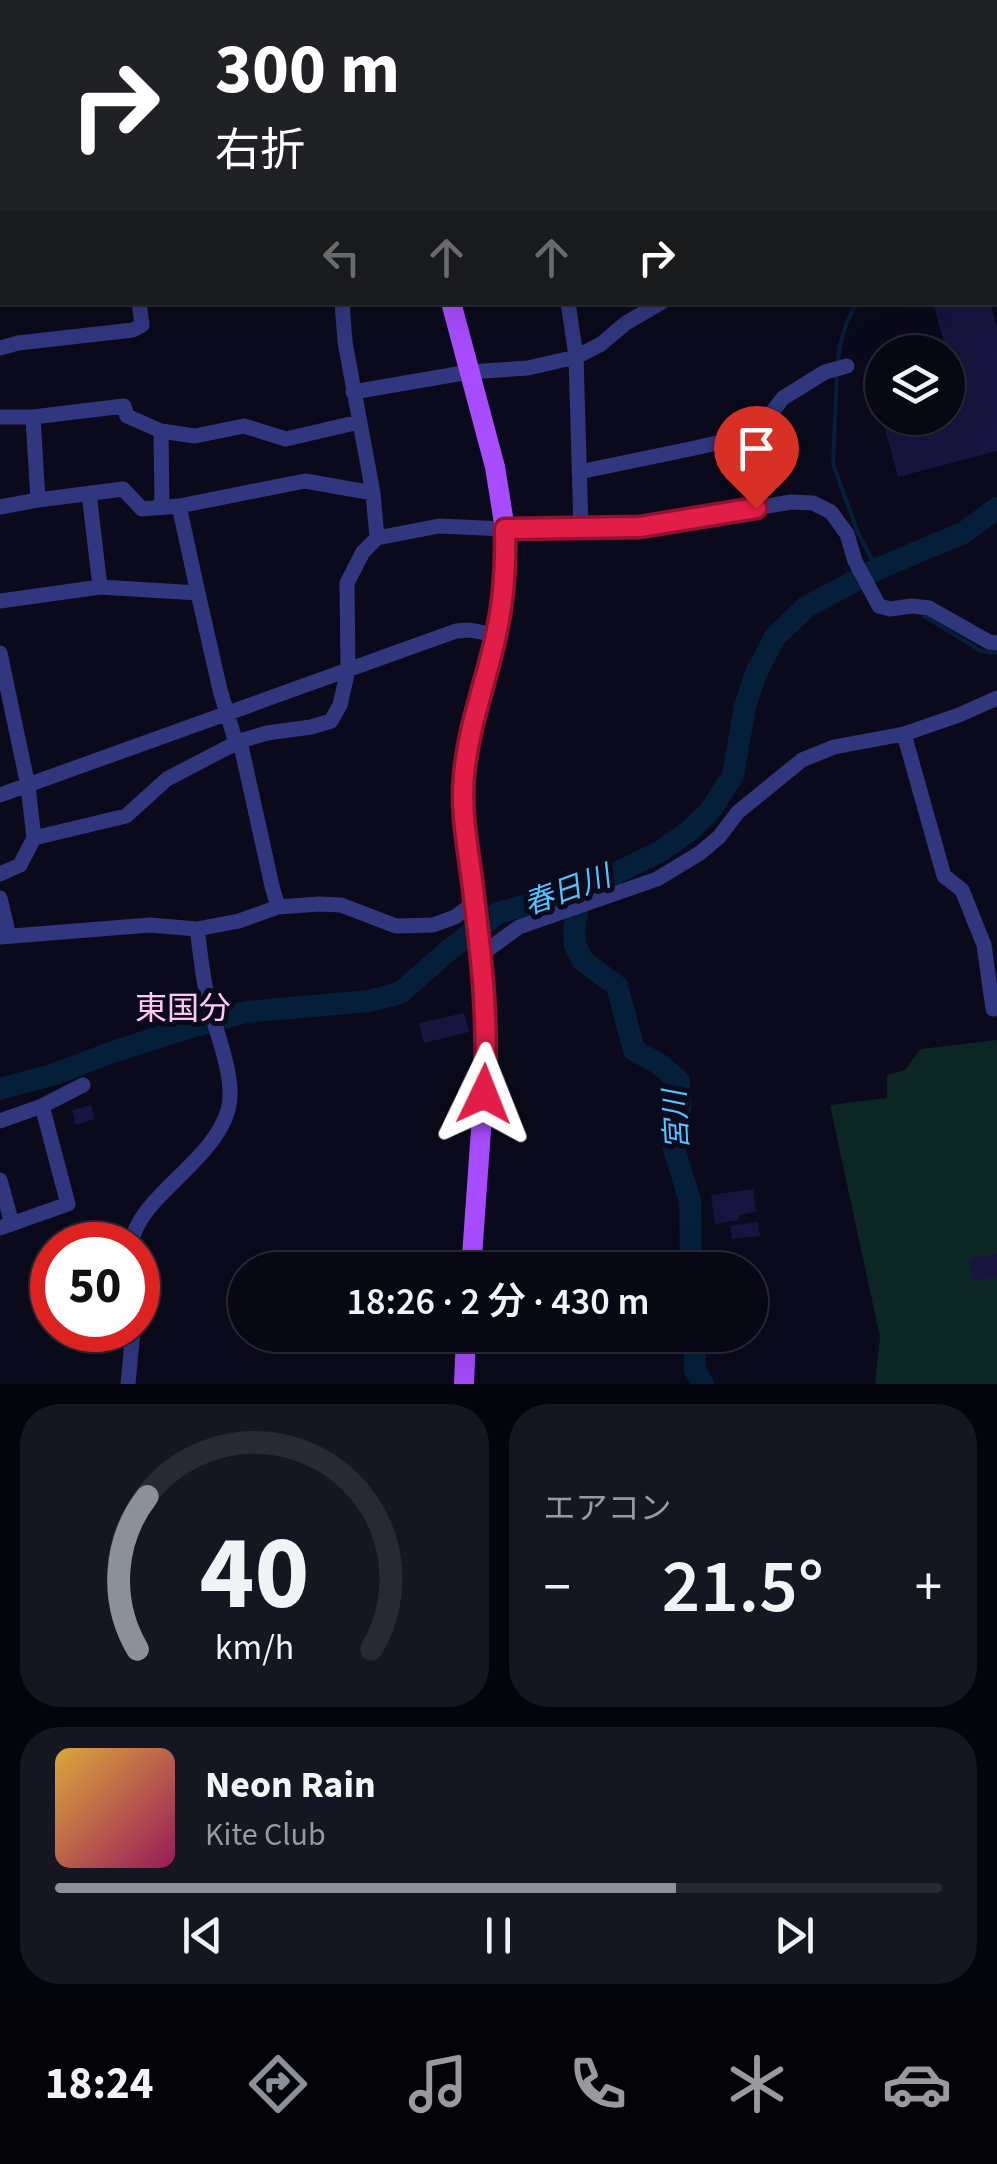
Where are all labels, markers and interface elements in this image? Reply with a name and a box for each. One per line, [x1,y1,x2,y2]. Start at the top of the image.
text: 300 m [215,20,400,120]
icon: right [50,40,180,170]
text: 右折 [215,119,305,183]
icon: left [314,230,369,285]
icon: ahead [419,230,474,285]
icon: ahead [524,230,579,285]
icon: right [629,230,684,285]
map controls [865,335,965,435]
button: layers [865,335,965,435]
pin [714,406,799,509]
icon: arrive [729,421,784,476]
water label: 春日川 [518,854,620,926]
district label: 東国分 [135,986,231,1032]
position arrow [432,1042,536,1146]
water label: 宮川 [653,1086,700,1151]
speed limit sign: 50 [30,1222,160,1352]
text: 18:26 · 2 分 · 430 m [347,1275,649,1329]
text: エアコン [544,1486,672,1532]
text: 40 [199,1501,309,1649]
text: 21.5° [662,1534,824,1641]
text: − [544,1549,571,1627]
text: + [915,1549,942,1627]
text: km/h [215,1622,294,1673]
text: Neon Rain [205,1758,376,1812]
text: Kite Club [205,1812,326,1858]
icon: previous [175,1908,230,1963]
icon: pause [471,1908,526,1963]
icon: next [767,1908,822,1963]
icon: directions [243,2049,313,2119]
icon: music [403,2049,473,2119]
icon: phone [563,2049,633,2119]
icon: climate [722,2049,792,2119]
icon: car [882,2049,952,2119]
text: 18:24 [45,2052,153,2116]

